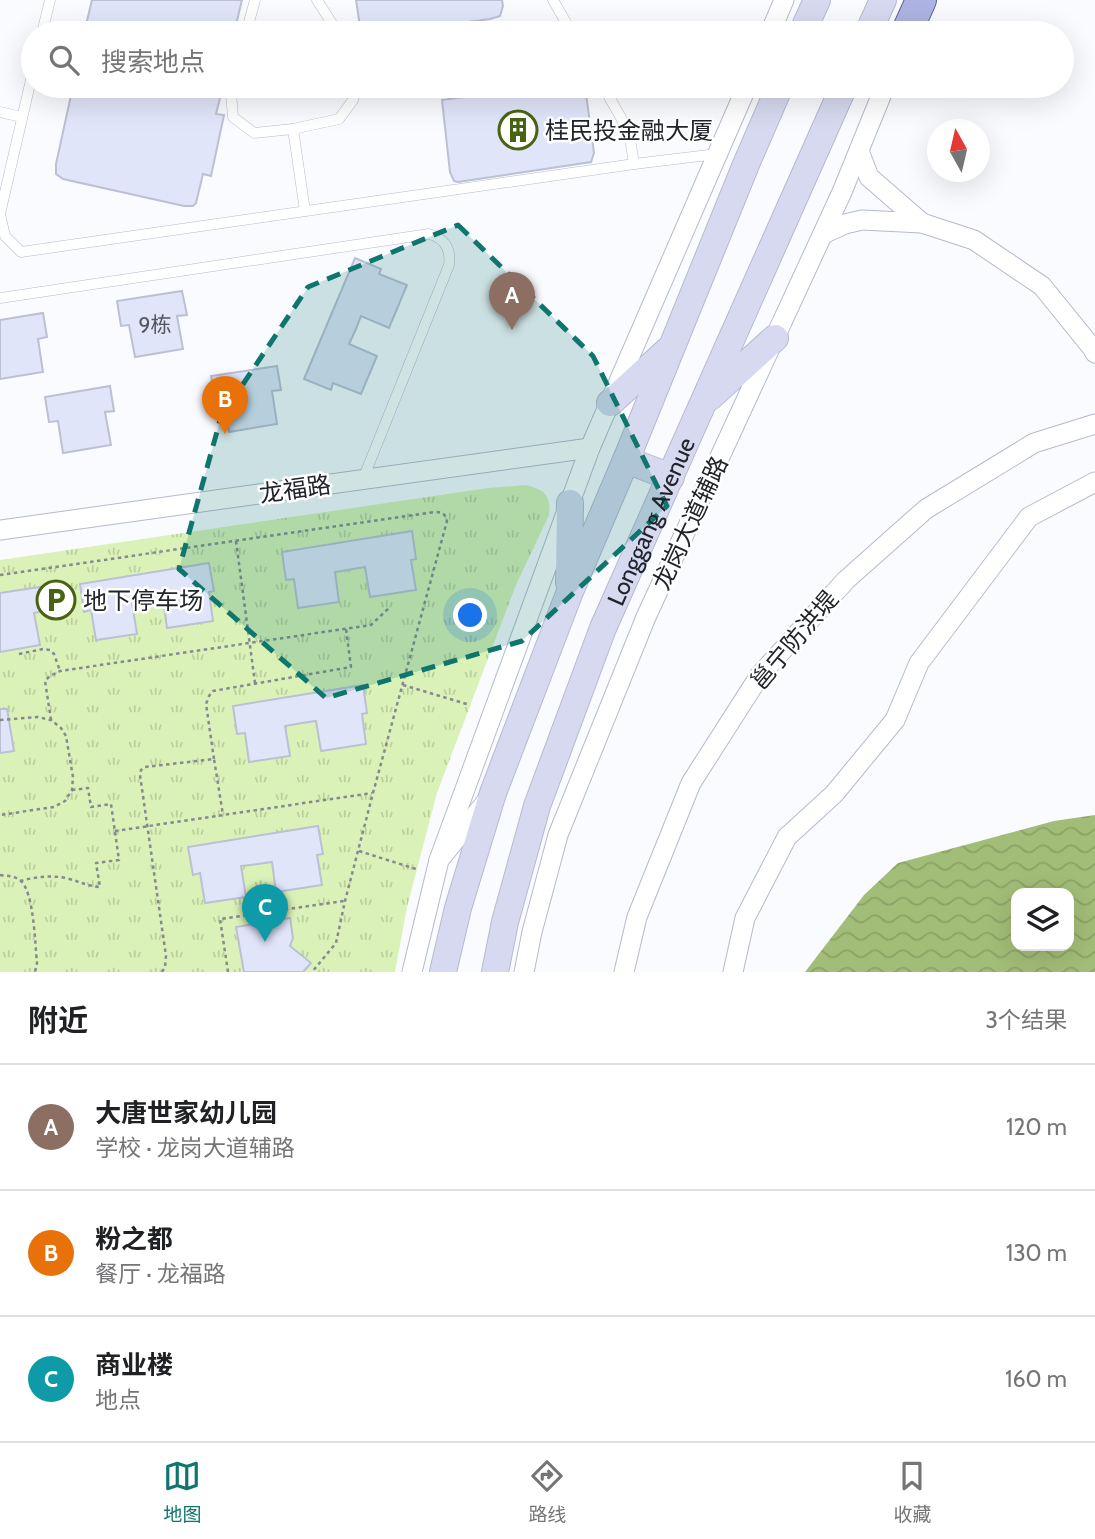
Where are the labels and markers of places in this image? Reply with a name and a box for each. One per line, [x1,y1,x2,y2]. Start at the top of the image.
building icon: 桂民投金融大厦 [497,109,539,151]
place label: 桂民投金融大厦 [545,116,713,145]
pin: A [489,272,535,330]
pin: B [202,376,248,434]
parking icon: 地下停车场 [35,579,77,621]
place label: 地下停车场 [83,586,203,615]
pin: C [242,884,288,942]

